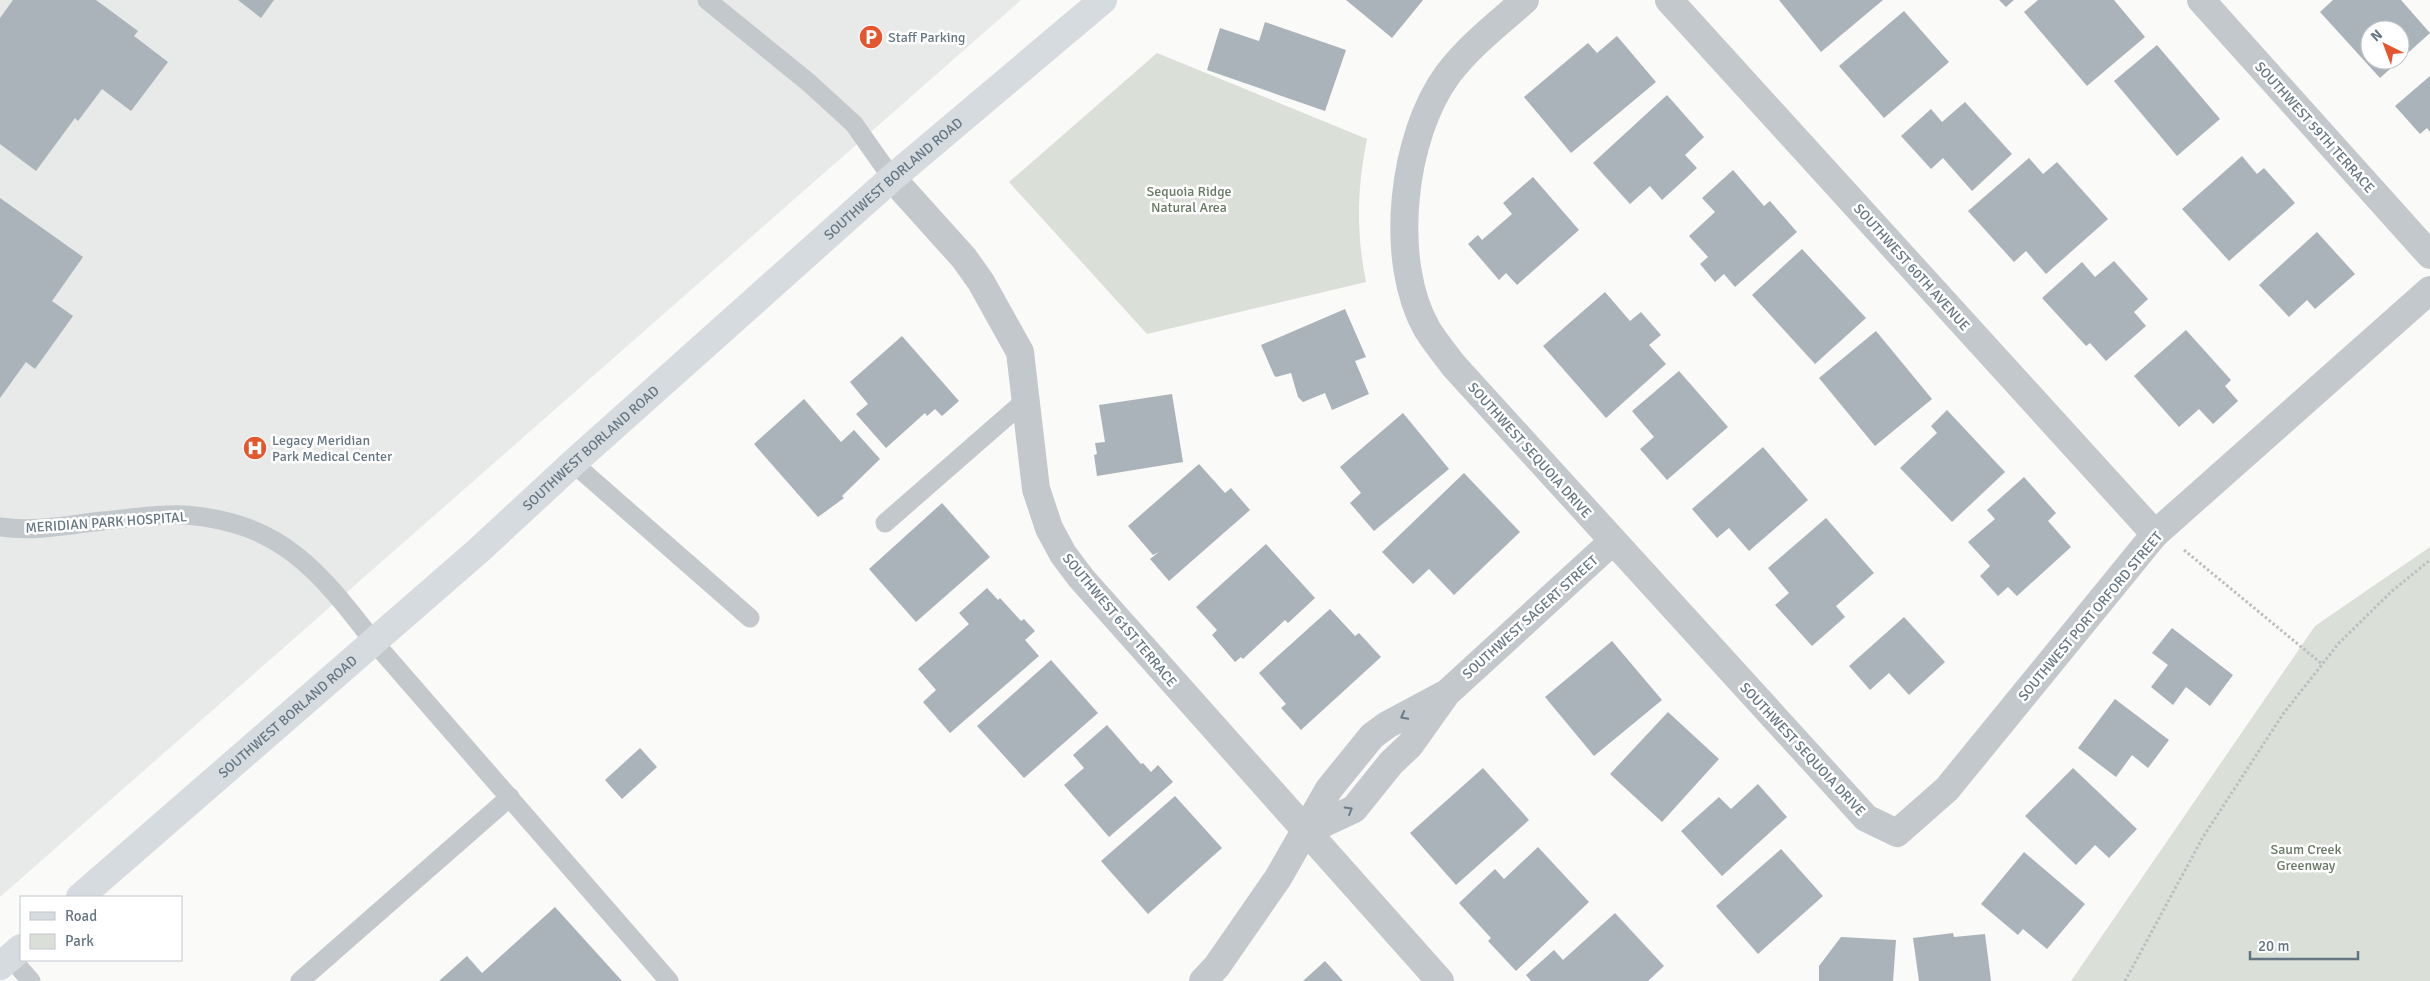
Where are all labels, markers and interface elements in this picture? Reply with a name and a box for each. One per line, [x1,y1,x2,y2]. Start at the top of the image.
north arrow [2360,20,2410,70]
parking icon: Staff Parking [858,24,884,50]
text: N [2367,26,2386,45]
place label: Staff Parking [888,29,965,46]
street label: SOUTHWEST 59TH TERRACE [2251,58,2378,197]
street label: SOUTHWEST BORLAND ROAD [820,114,966,244]
park label: Sequoia Ridge Natural Area [1146,183,1232,216]
street label: SOUTHWEST 60TH AVENUE [1850,200,1973,334]
street label: SOUTHWEST SEQUOIA DRIVE [1464,379,1595,522]
street label: SOUTHWEST BORLAND ROAD [519,382,663,514]
place label: Legacy Meridian Park Medical Center [272,432,393,465]
hospital icon: Legacy Meridian Park Medical Center [242,435,268,461]
street label: MERIDIAN PARK HOSPITAL [25,508,187,537]
street label: SOUTHWEST PORT ORFORD STREET [2015,528,2166,704]
street label: SOUTHWEST 61ST TERRACE [1059,550,1180,690]
street label: SOUTHWEST SAGERT STREET [1459,552,1602,683]
street label: SOUTHWEST BORLAND ROAD [215,652,361,782]
street label: SOUTHWEST SEQUOIA DRIVE [1736,679,1869,820]
one-way arrow [1400,710,1409,720]
one-way arrow [1343,806,1352,816]
park label: Saum Creek Greenway [2270,841,2342,874]
legend [20,896,182,961]
text: Road [65,907,97,925]
scale bar [2250,928,2358,960]
text: Park [65,932,94,950]
text: 20 m [2258,937,2289,955]

